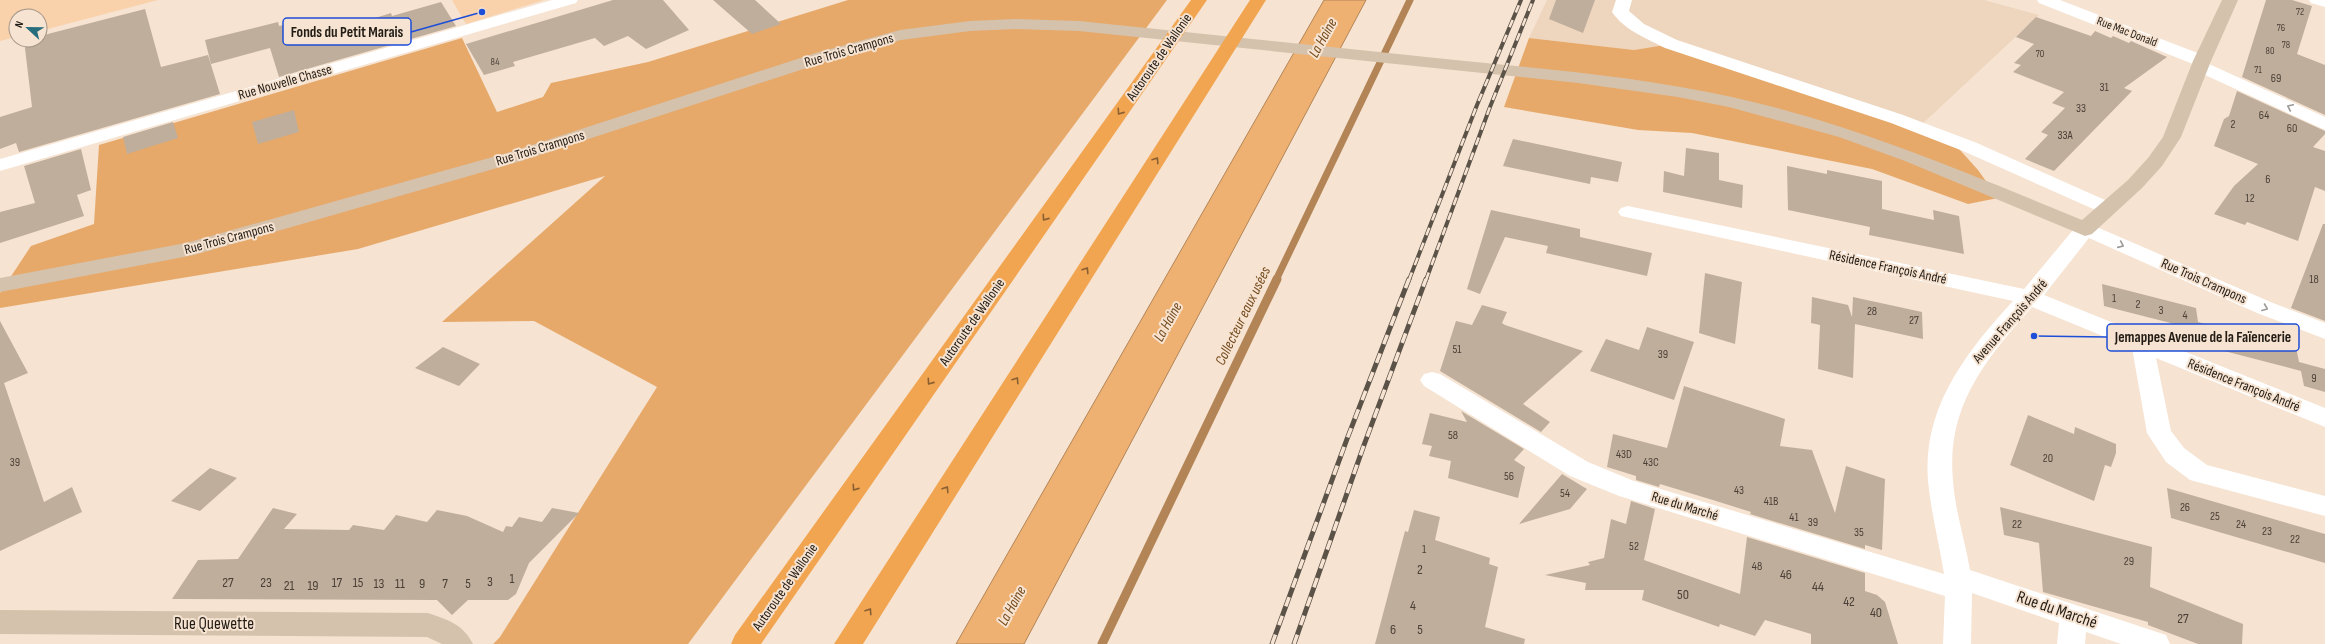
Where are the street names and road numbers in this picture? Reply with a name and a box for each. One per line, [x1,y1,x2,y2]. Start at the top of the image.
street label: Autoroute de Wallonie [1122,10,1195,105]
street label: Rue Mac Donald [2095,14,2159,50]
street label: Rue Trois Crampons [803,29,895,71]
street label: Rue Nouvelle Chasse [236,61,334,103]
street label: Rue Trois Crampons [494,126,586,170]
street label: Rue Trois Crampons [182,218,276,258]
street label: Résidence François André [1828,246,1948,288]
street label: Rue Trois Crampons [2159,255,2249,307]
street label: Autoroute de Wallonie [935,275,1008,370]
street label: Avenue François André [1968,276,2051,367]
street label: Résidence François André [2185,355,2303,415]
street label: Rue du Marché [1650,488,1720,524]
street label: Autoroute de Wallonie [748,540,821,635]
street label: Rue du Marché [2014,587,2100,633]
street label: Rue Quewette [174,614,254,634]

